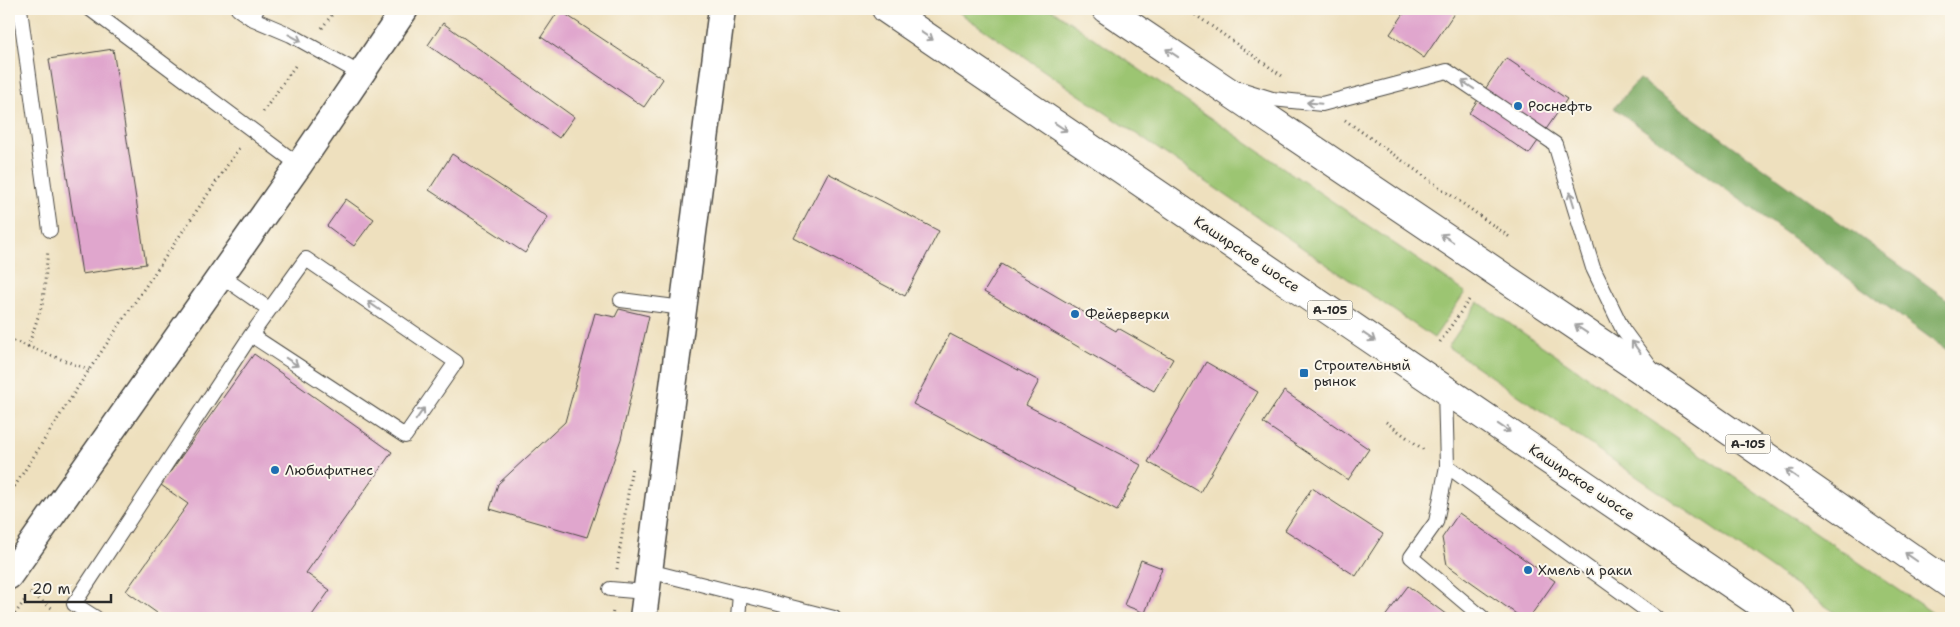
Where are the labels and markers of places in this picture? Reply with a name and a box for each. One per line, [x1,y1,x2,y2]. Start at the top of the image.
place label: Роснефть [1528,97,1592,115]
marker: Роснефть [1512,100,1524,112]
place label: Фейерверки [1085,305,1169,323]
marker: Фейерверки [1069,308,1081,320]
place label: Строительный рынок [1314,356,1411,390]
marker: Строительный рынок [1298,367,1310,379]
place label: Любифитнес [285,461,373,479]
marker: Любифитнес [269,464,281,476]
place label: Хмель и раки [1538,561,1632,579]
marker: Хмель и раки [1522,564,1534,576]

